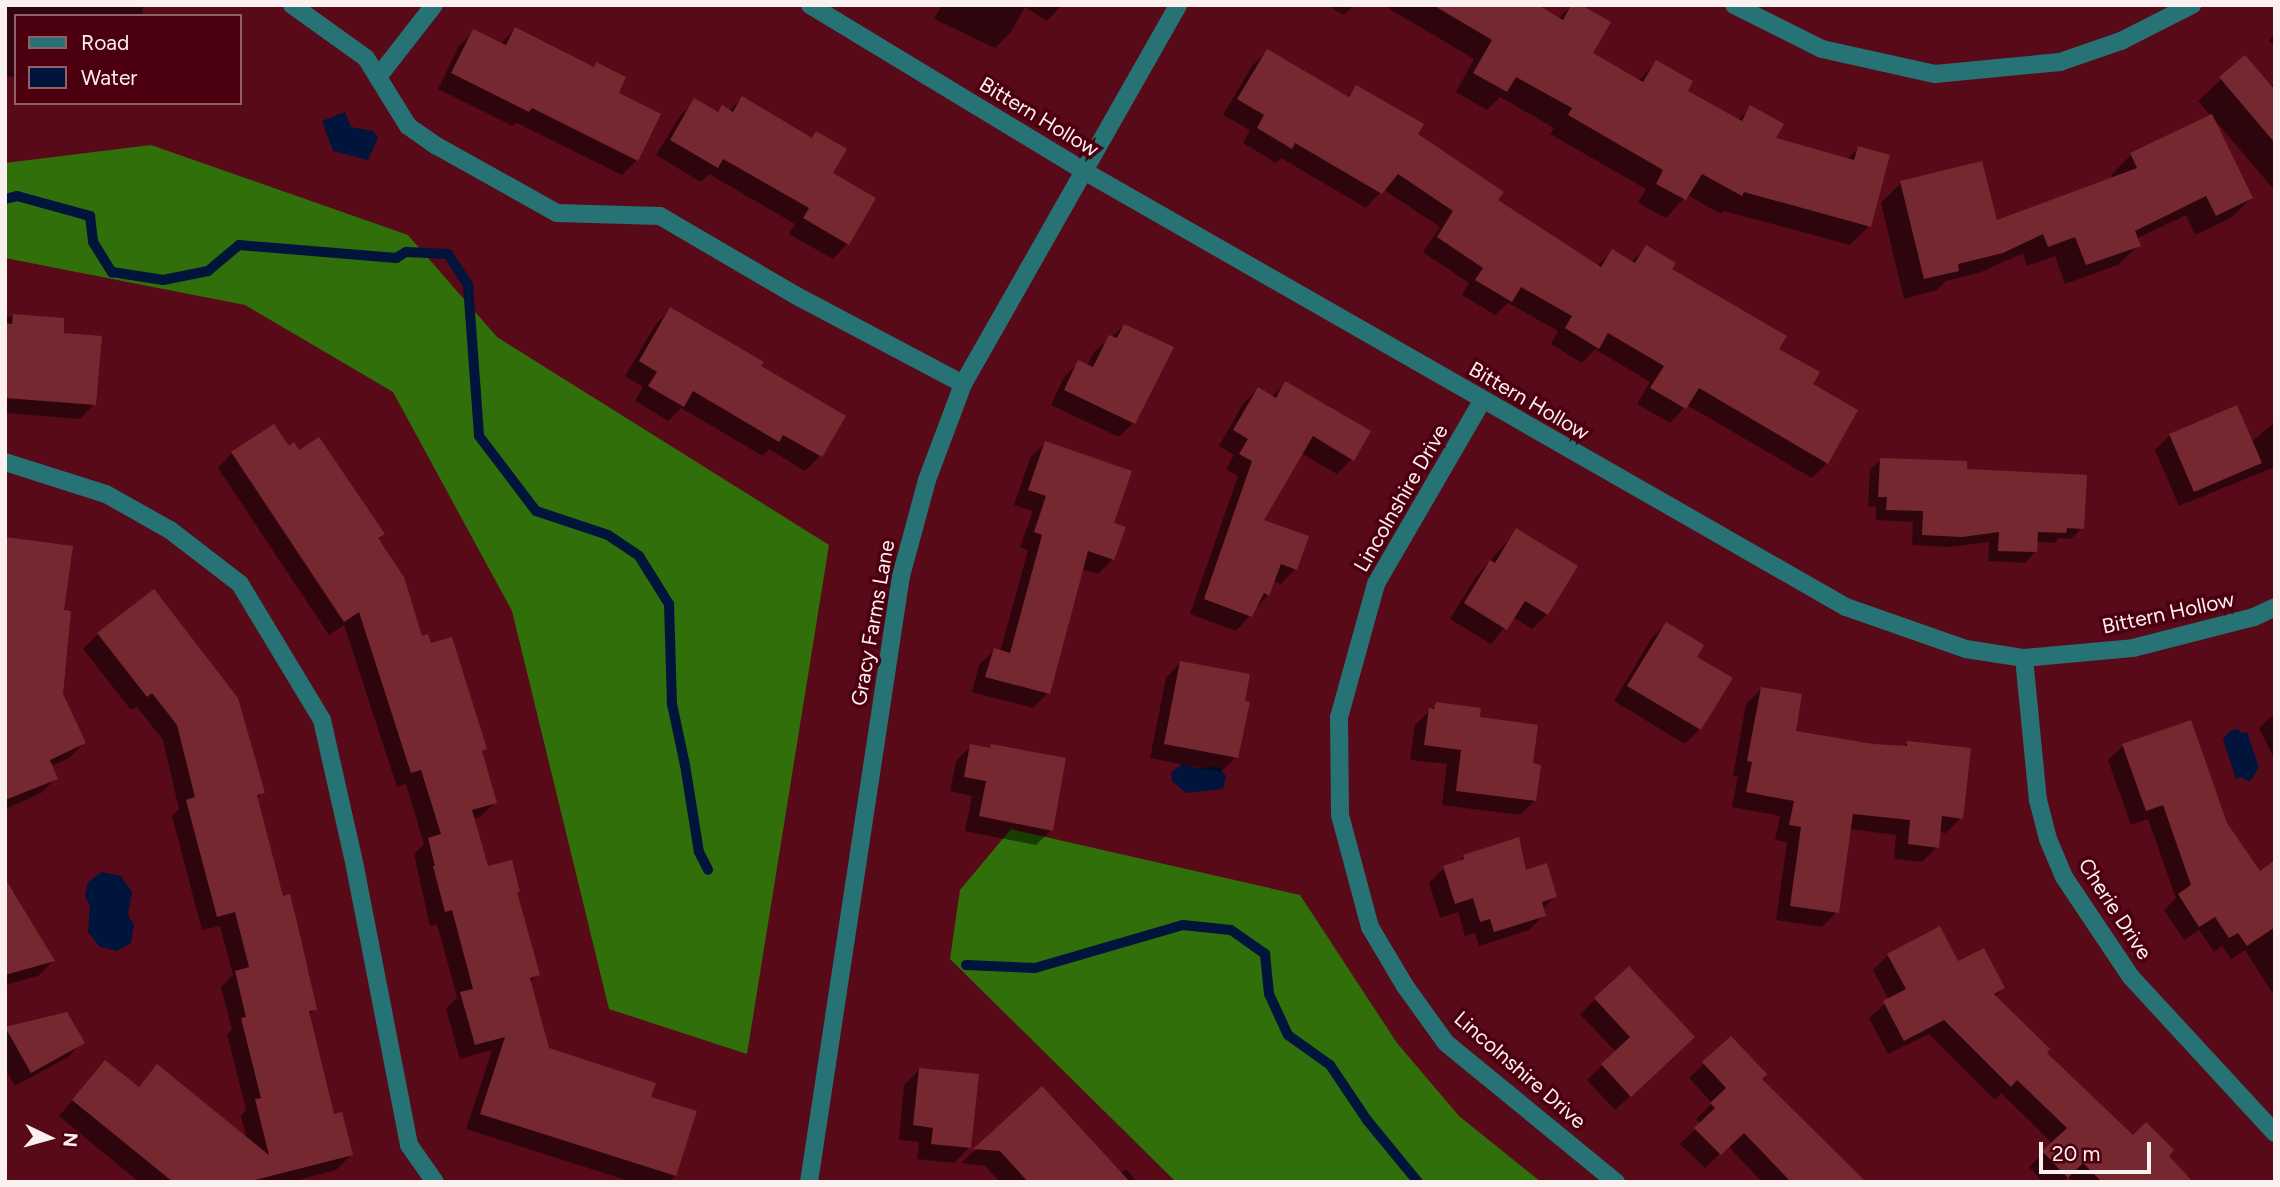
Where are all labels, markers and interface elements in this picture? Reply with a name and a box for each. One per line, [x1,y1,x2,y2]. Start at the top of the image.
legend [14,14,242,105]
text: Road [81,30,129,55]
text: Water [81,65,137,90]
street label: Bittern Hollow [975,72,1103,162]
street label: Bittern Hollow [1464,356,1594,446]
street label: Lincolnshire Drive [1349,420,1453,576]
street label: Gracy Farms Lane [846,538,900,708]
street label: Bittern Hollow [2100,587,2236,639]
street label: Cherie Drive [2073,854,2157,964]
street label: Lincolnshire Drive [1449,1006,1591,1134]
north arrow [14,1103,84,1173]
scale bar [2042,1128,2154,1172]
text: N [58,1132,83,1148]
text: 20 m [2052,1141,2100,1166]

